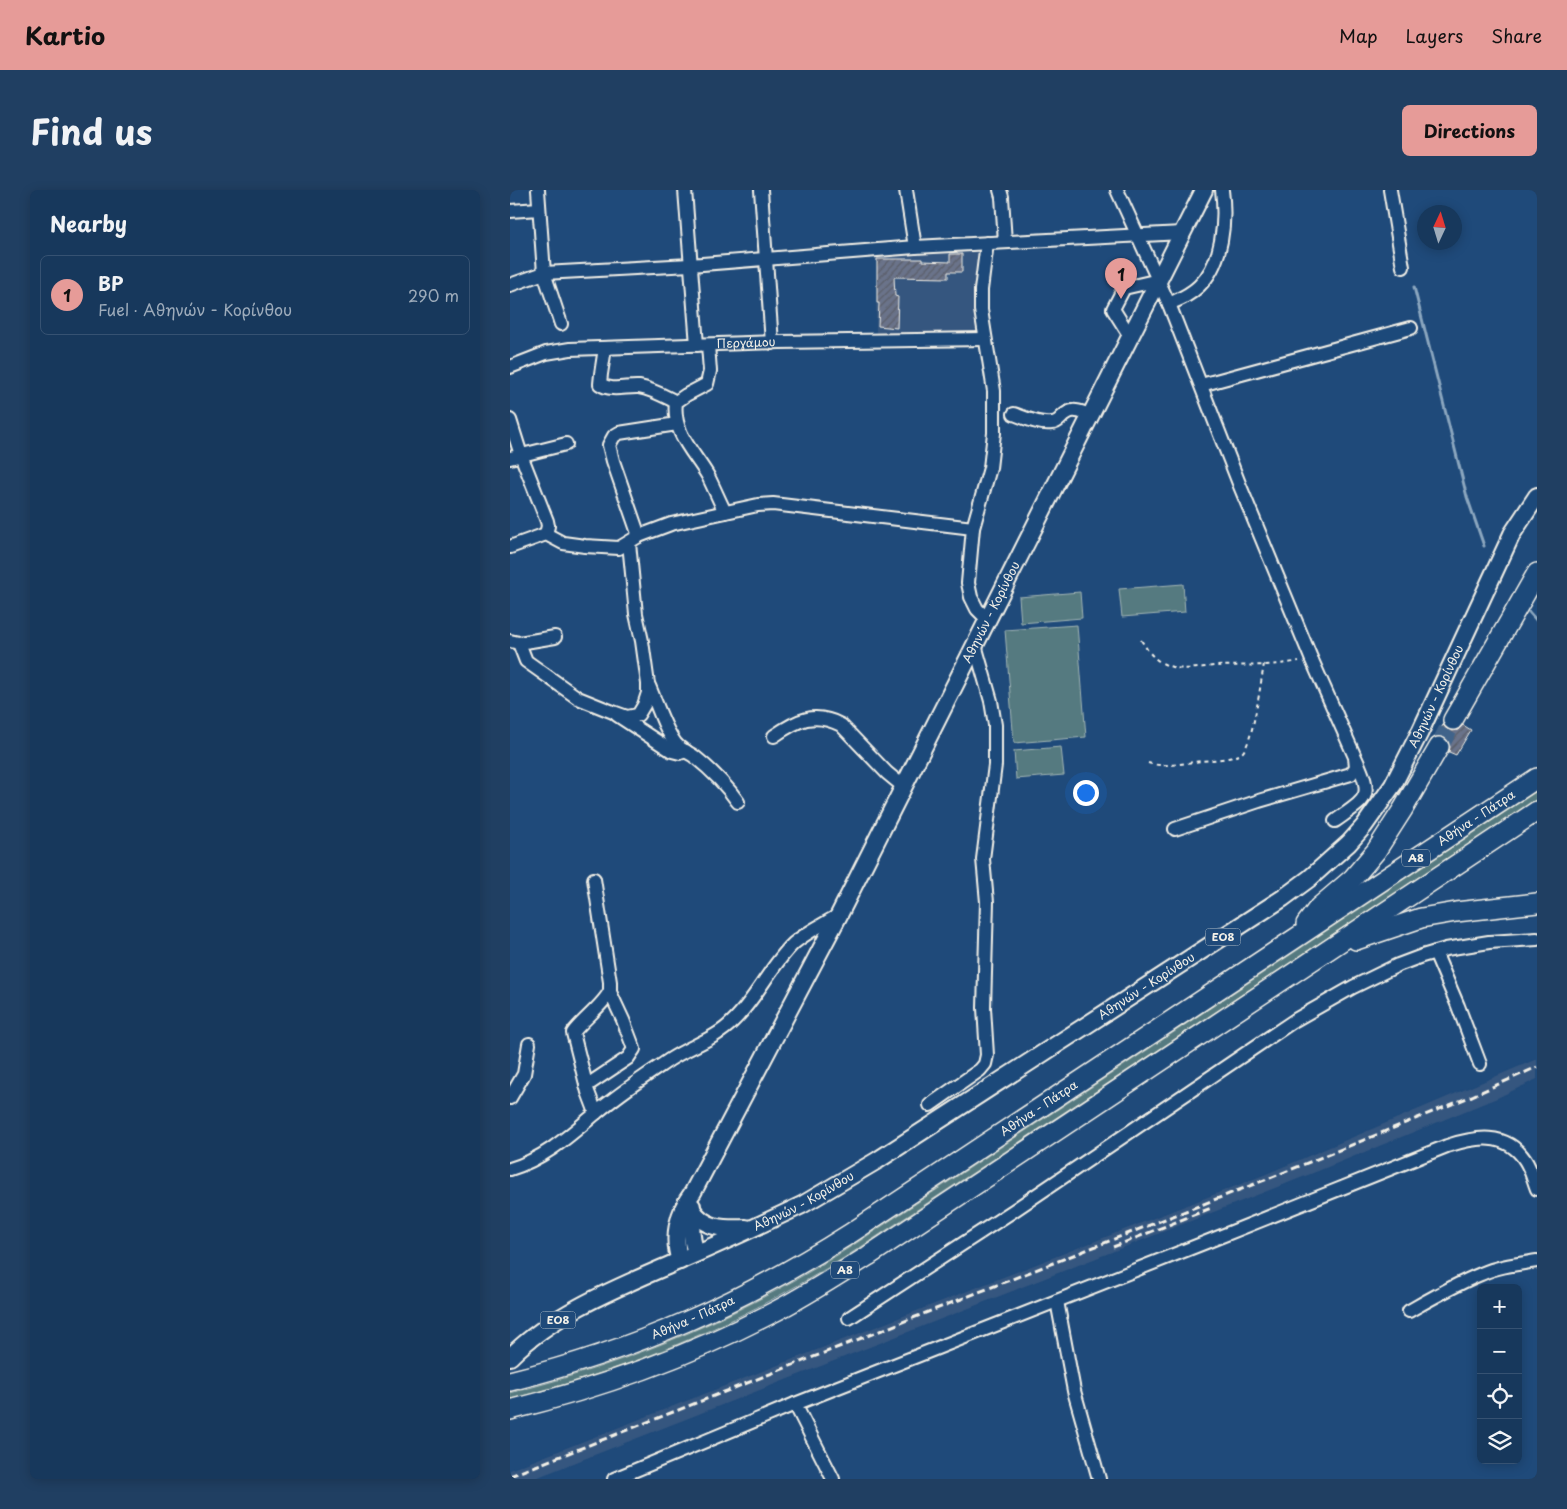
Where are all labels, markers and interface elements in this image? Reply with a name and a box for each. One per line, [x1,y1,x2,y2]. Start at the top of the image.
text: Kartio [25,17,105,53]
text: Map [1339,22,1378,49]
text: Layers [1406,22,1463,49]
text: Share [1491,22,1542,49]
text: Find us [30,104,152,157]
button: Directions [1402,105,1537,156]
north arrow [1417,205,1462,250]
text: Nearby [50,207,127,239]
pin: 1 [1105,258,1137,299]
text: BP [98,269,123,297]
text: 1 [63,283,71,307]
text: 290 m [408,283,459,307]
text: Fuel · Αθηνών - Κορίνθου [98,297,292,321]
street label: Περγάμου [716,332,776,352]
street label: Αθηνών - Κορίνθου [957,558,1024,666]
street label: Αθηνών - Κορίνθου [1404,641,1467,750]
your location [1073,780,1099,806]
street label: Αθήνα - Πάτρα [1434,785,1518,850]
road number: Α8 [1402,850,1430,866]
road number: ΕΟ8 [1206,929,1240,946]
street label: Αθηνών - Κορίνθου [1094,947,1198,1023]
street label: Αθήνα - Πάτρα [996,1075,1081,1140]
street label: Αθηνών - Κορίνθου [750,1166,857,1235]
road number: Α8 [831,1262,859,1278]
map controls [1477,1284,1522,1464]
button: + [1477,1284,1522,1329]
street label: Αθήνα - Πάτρα [648,1290,738,1343]
road number: ΕΟ8 [540,1312,576,1328]
button: − [1477,1329,1522,1374]
button: locate [1477,1374,1522,1419]
button: layers [1477,1419,1522,1464]

